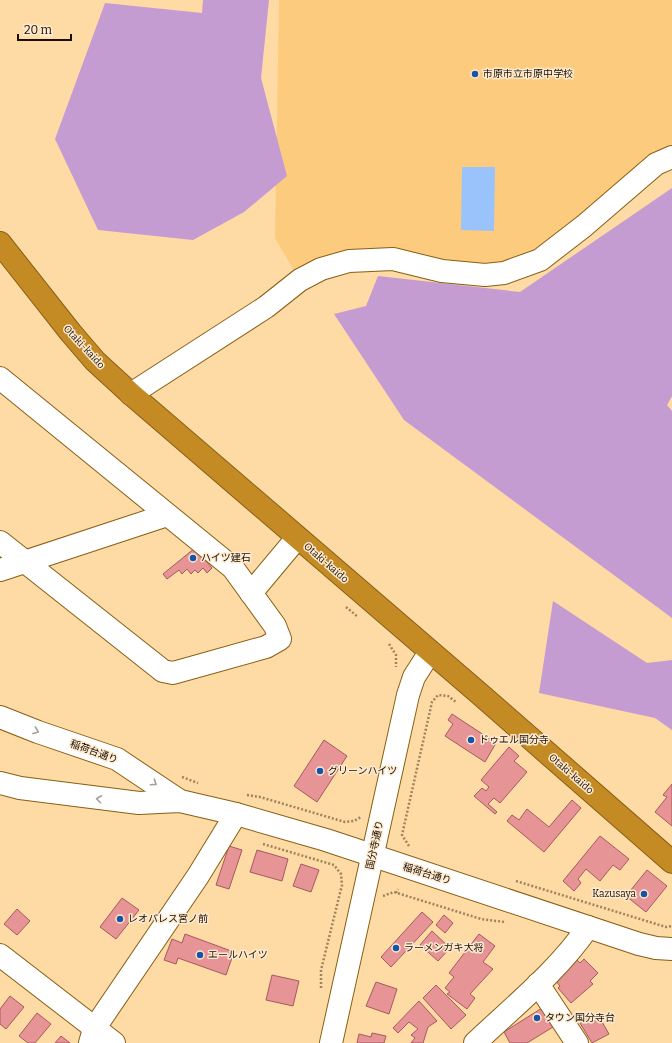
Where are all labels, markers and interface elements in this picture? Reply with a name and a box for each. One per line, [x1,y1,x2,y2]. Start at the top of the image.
scale bar [18,16,71,42]
text: 20 m [24,23,53,37]
place label: 市原市立市原中学校 [483,68,573,80]
marker: 市原市立市原中学校 [470,69,480,79]
street label: Otaki-kaido [61,323,107,371]
street label: Otaki-kaido [301,540,351,586]
place label: ハイツ建石 [201,552,251,564]
marker: ハイツ建石 [188,553,198,563]
one-way arrow [33,727,40,735]
place label: ドゥエル国分寺 [479,734,549,746]
marker: ドゥエル国分寺 [466,735,476,745]
street label: 稲荷台通り [68,738,120,766]
street label: Otaki-kaido [546,751,596,797]
place label: グリーンハイツ [328,765,397,777]
marker: グリーンハイツ [315,766,325,776]
one-way arrow [150,779,157,786]
one-way arrow [96,795,102,804]
street label: 国分寺通り [364,819,386,871]
street label: 稲荷台通り [401,861,453,887]
place label: Kazusaya [592,888,637,900]
marker: Kazusaya [639,889,649,899]
place label: レオパレス宮ノ前 [128,913,208,925]
marker: レオパレス宮ノ前 [115,914,125,924]
place label: ラーメンガキ大将 [404,942,484,954]
marker: ラーメンガキ大将 [391,943,401,953]
place label: エールハイツ [208,949,268,961]
marker: エールハイツ [195,950,205,960]
place label: タウン国分寺台 [545,1012,615,1024]
marker: タウン国分寺台 [532,1013,542,1023]

